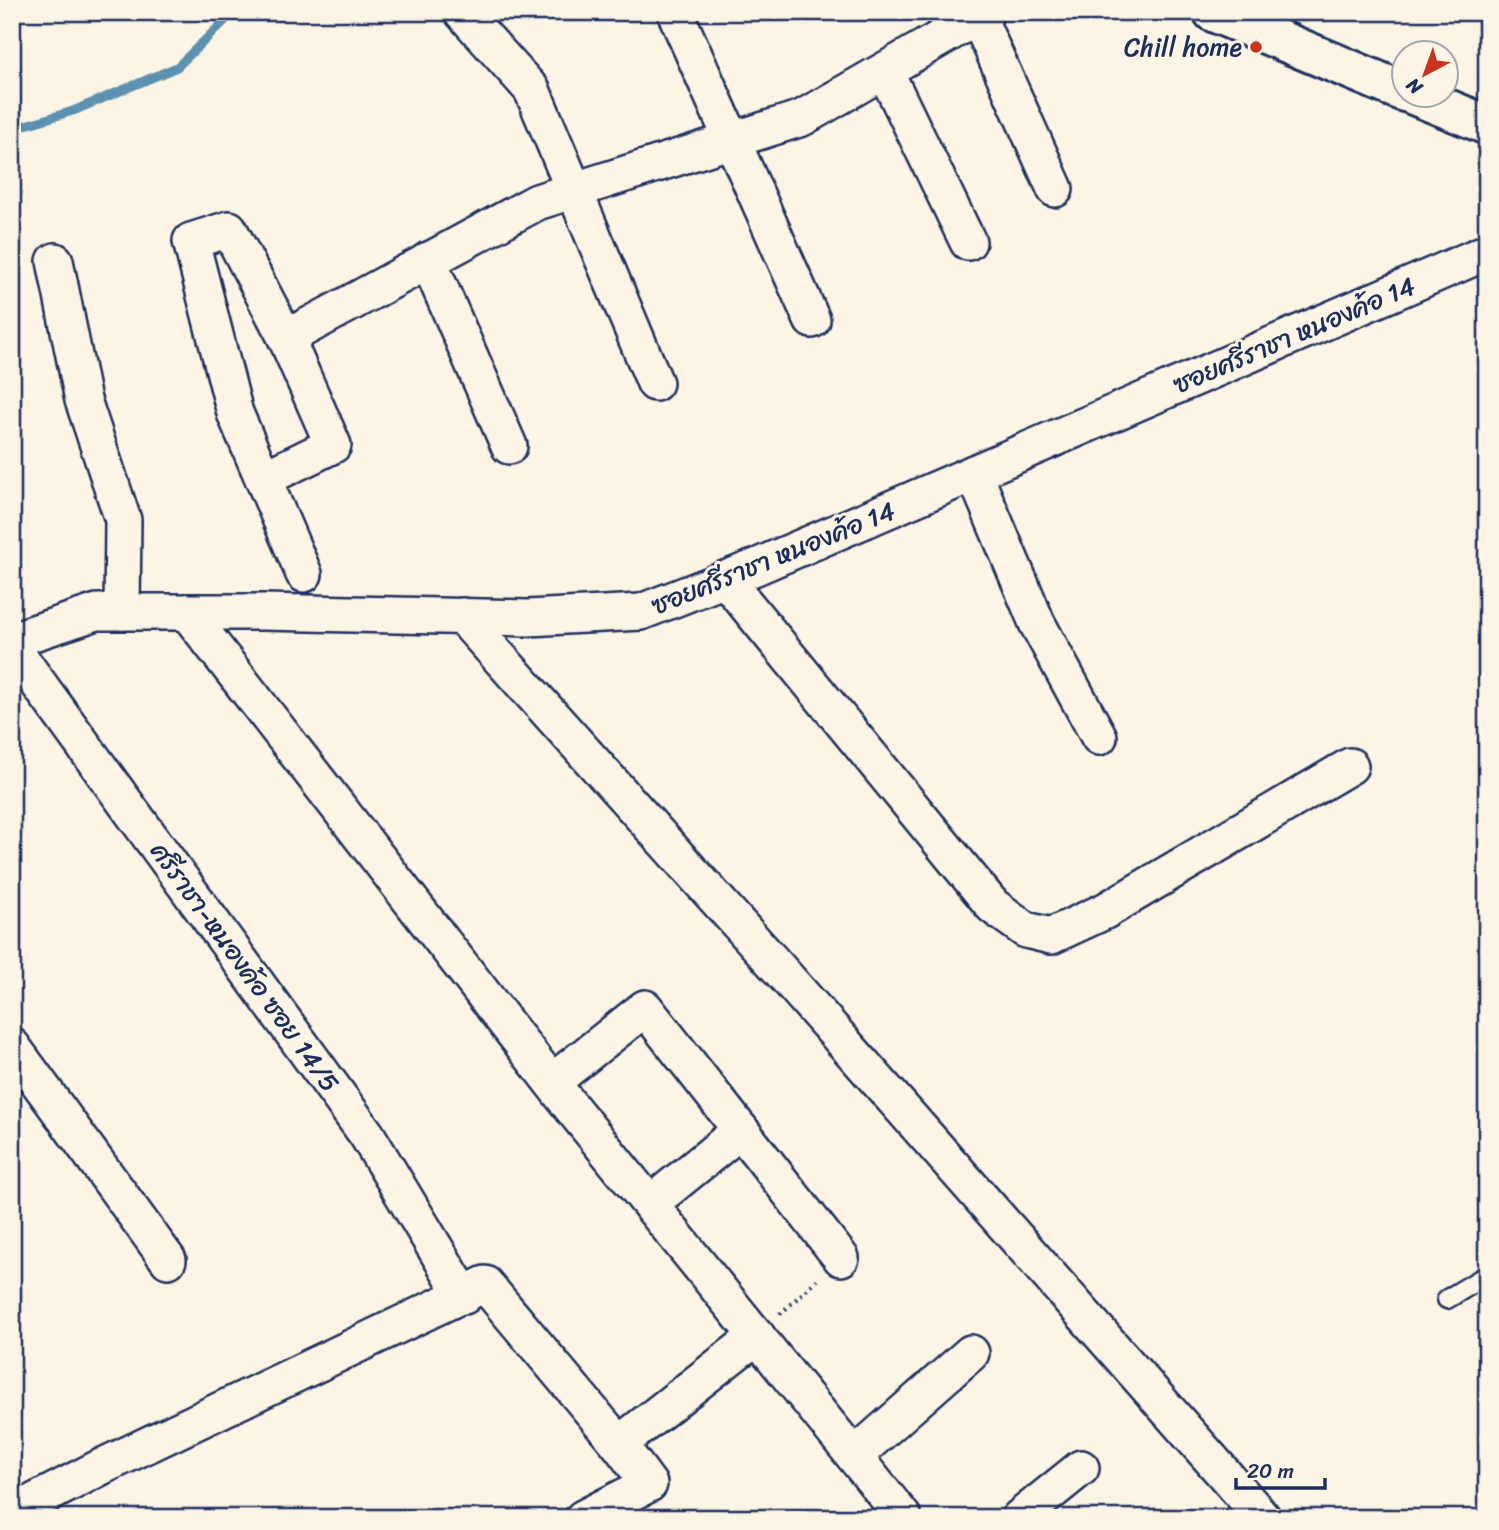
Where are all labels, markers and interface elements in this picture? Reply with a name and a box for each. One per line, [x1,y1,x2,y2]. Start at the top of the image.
place label: Chill home [1124,24,1242,70]
north arrow [1390,38,1460,108]
marker: Chill home [1248,39,1264,55]
text: N [1398,69,1431,104]
street label: ซอยศรีราชา หนองค้อ 14 [1165,263,1423,407]
street label: ซอยศรีราชา หนองค้อ 14 [644,488,902,628]
street label: ศรีราชา-หนองค้อ ซอย 14/5 [137,831,352,1102]
scale bar [1236,1446,1326,1490]
text: 20 m [1247,1452,1294,1490]

